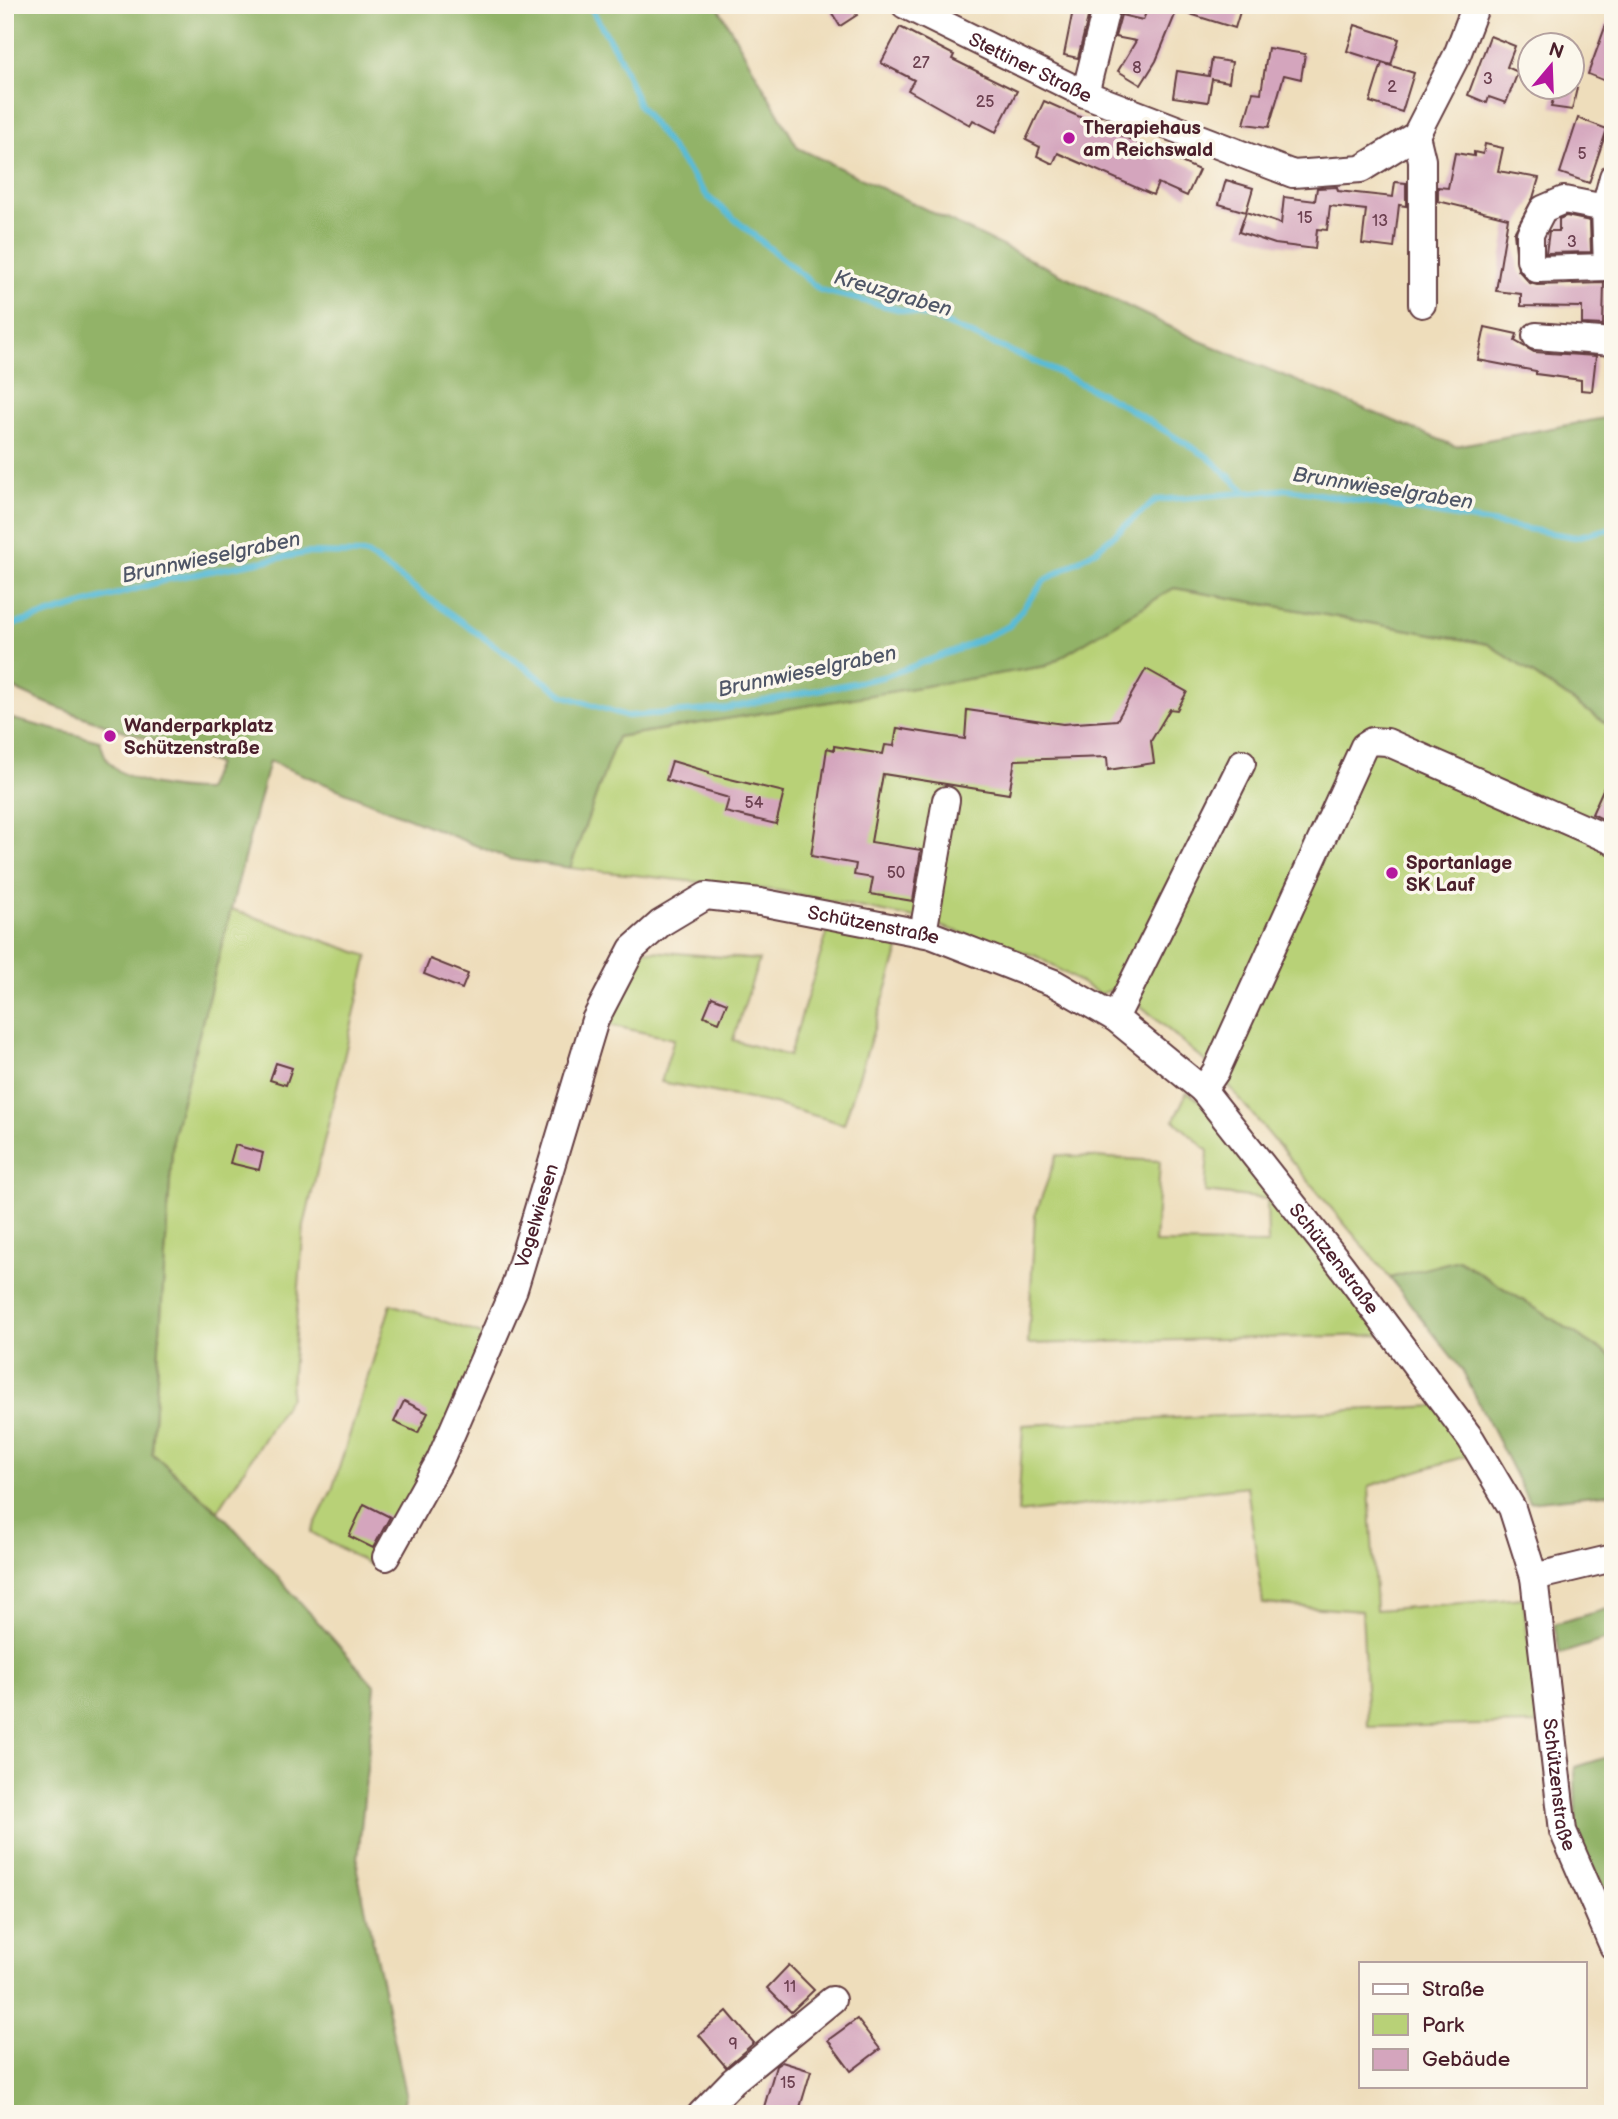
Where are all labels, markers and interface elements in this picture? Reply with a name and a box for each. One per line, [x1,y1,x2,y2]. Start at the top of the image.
street label: Stettiner Straße [965,28,1095,108]
north arrow [1516,32,1586,102]
text: N [1546,38,1567,65]
house number: 27 [912,54,930,73]
house number: 8 [1132,59,1142,78]
house number: 3 [1483,70,1493,89]
house number: 2 [1387,78,1397,97]
house number: 25 [976,93,994,112]
place label: Therapiehaus am Reichswald [1083,117,1213,162]
marker: Therapiehaus am Reichswald [1061,130,1077,146]
house number: 5 [1577,145,1587,164]
house number: 15 [1297,209,1313,228]
house number: 13 [1372,212,1388,231]
house number: 3 [1567,233,1577,252]
water label: Kreuzgraben [831,265,955,322]
water label: Brunnwieselgraben [1291,462,1475,515]
water label: Brunnwieselgraben [119,526,303,589]
water label: Brunnwieselgraben [715,640,899,703]
place label: Wanderparkplatz Schützenstraße [124,715,274,760]
marker: Wanderparkplatz Schützenstraße [102,728,118,744]
house number: 54 [745,794,764,813]
place label: Sportanlage SK Lauf [1406,852,1512,897]
house number: 50 [887,864,905,883]
marker: Sportanlage SK Lauf [1384,865,1400,881]
street label: Schützenstraße [806,901,943,950]
street label: Vogelwiesen [511,1161,564,1271]
street label: Schützenstraße [1284,1199,1383,1319]
street label: Schützenstraße [1537,1717,1580,1855]
legend [1359,1962,1586,2088]
text: Straße [1422,1977,1484,2002]
house number: 11 [784,1978,796,1997]
text: Park [1422,2013,1465,2038]
house number: 9 [728,2035,738,2054]
text: Gebäude [1422,2047,1510,2072]
house number: 15 [780,2074,796,2093]

